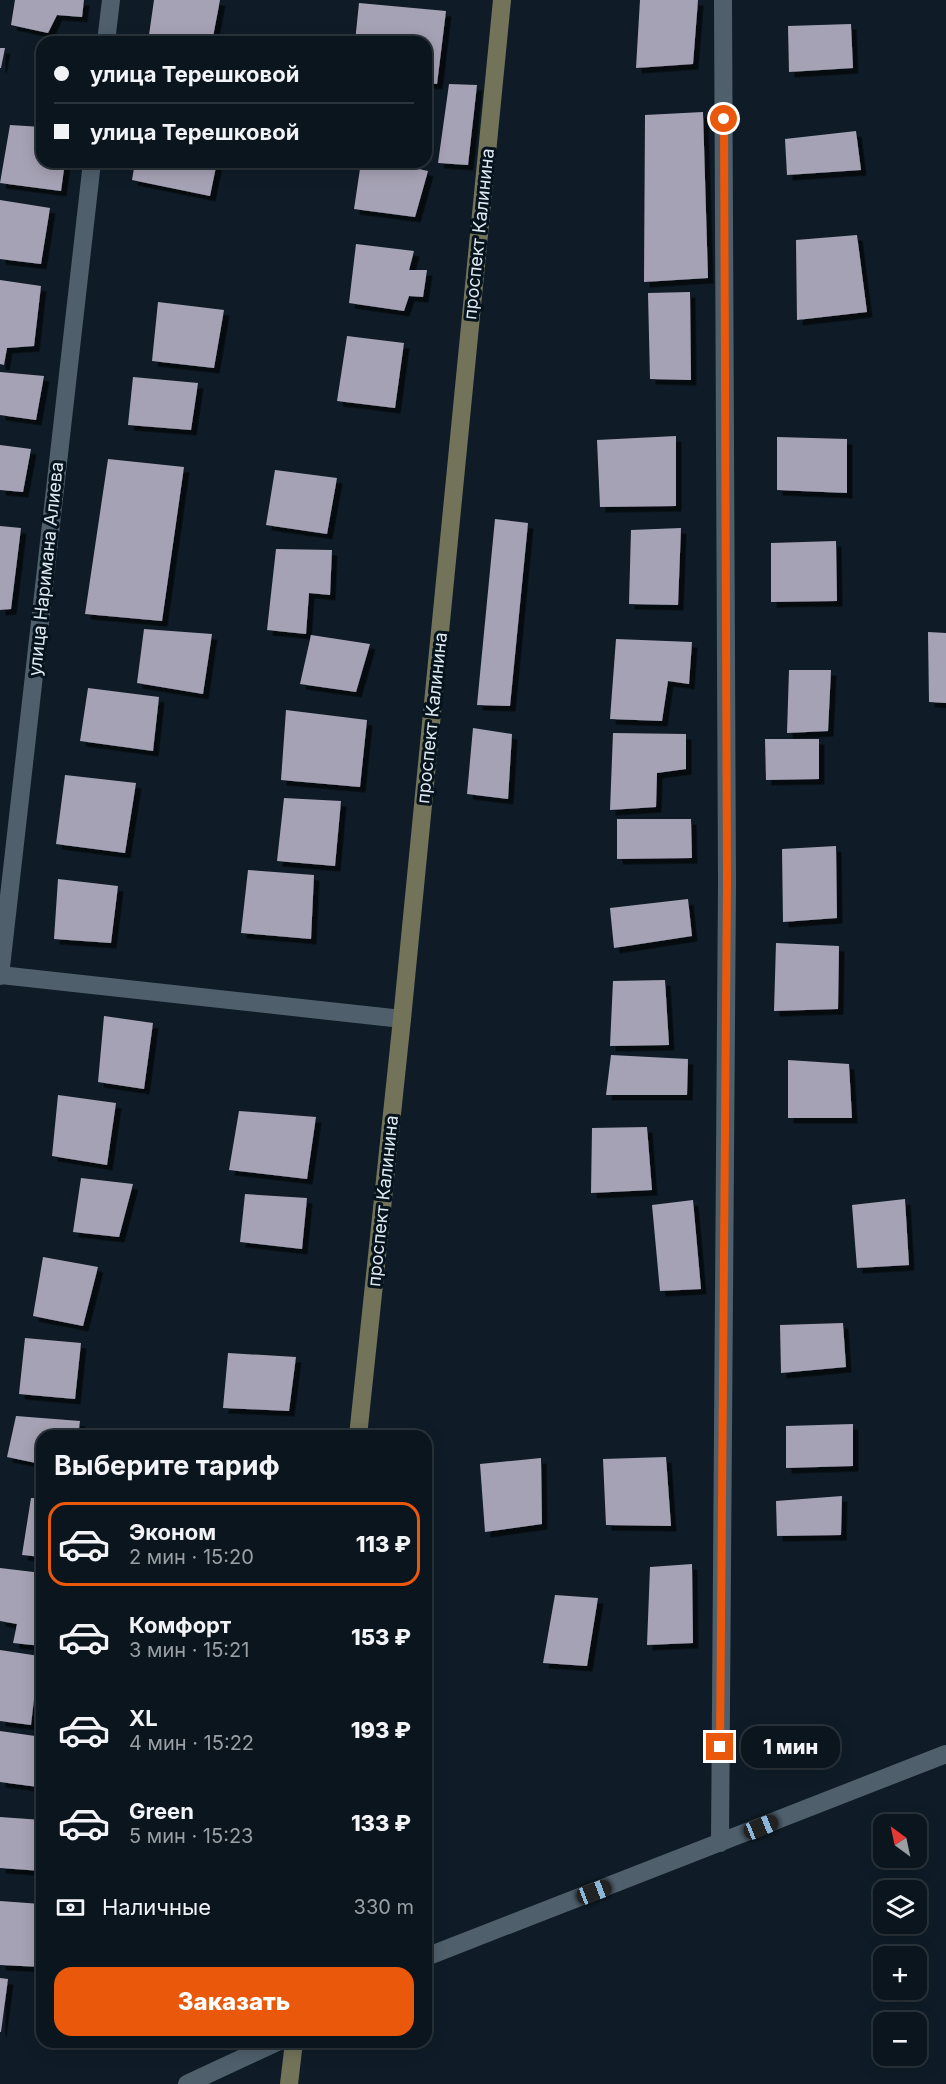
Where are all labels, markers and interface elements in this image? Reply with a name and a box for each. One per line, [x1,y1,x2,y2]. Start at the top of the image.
text: улица Терешковой [90,61,299,87]
route start [710,105,737,132]
text: улица Терешковой [90,119,299,145]
street label: проспект Калинина [459,147,498,321]
street label: улица Наримана Алиева [24,461,67,677]
street label: проспект Калинина [412,631,451,805]
street label: проспект Калинина [363,1114,402,1288]
text: Выберите тариф [54,1449,280,1482]
icon: car [57,1517,111,1571]
text: Эконом [129,1519,216,1545]
text: 113 ₽ [356,1531,411,1557]
text: 2 мин · 15:20 [129,1545,254,1569]
icon: car [57,1610,111,1664]
text: Комфорт [129,1612,231,1638]
text: 153 ₽ [351,1624,411,1650]
text: 3 мин · 15:21 [129,1638,249,1662]
icon: car [57,1703,111,1757]
text: XL [129,1705,158,1731]
text: 193 ₽ [351,1717,411,1743]
callout: 1 мин [741,1726,840,1768]
text: 4 мин · 15:22 [129,1731,254,1755]
route end [706,1733,733,1760]
text: 1 мин [763,1735,818,1759]
icon: car [57,1796,111,1850]
text: Green [129,1798,194,1824]
text: 133 ₽ [351,1810,411,1836]
car [741,1812,781,1842]
north arrow [873,1814,927,1868]
map controls [873,1814,927,2066]
text: 5 мин · 15:23 [129,1824,253,1848]
car [574,1877,614,1907]
button: layers [873,1880,927,1934]
icon: cash [54,1891,87,1924]
text: Наличные [102,1894,211,1920]
text: 330 m [354,1895,414,1919]
button: + [873,1946,927,2000]
button: Заказать [54,1967,414,2036]
button: − [873,2012,927,2066]

